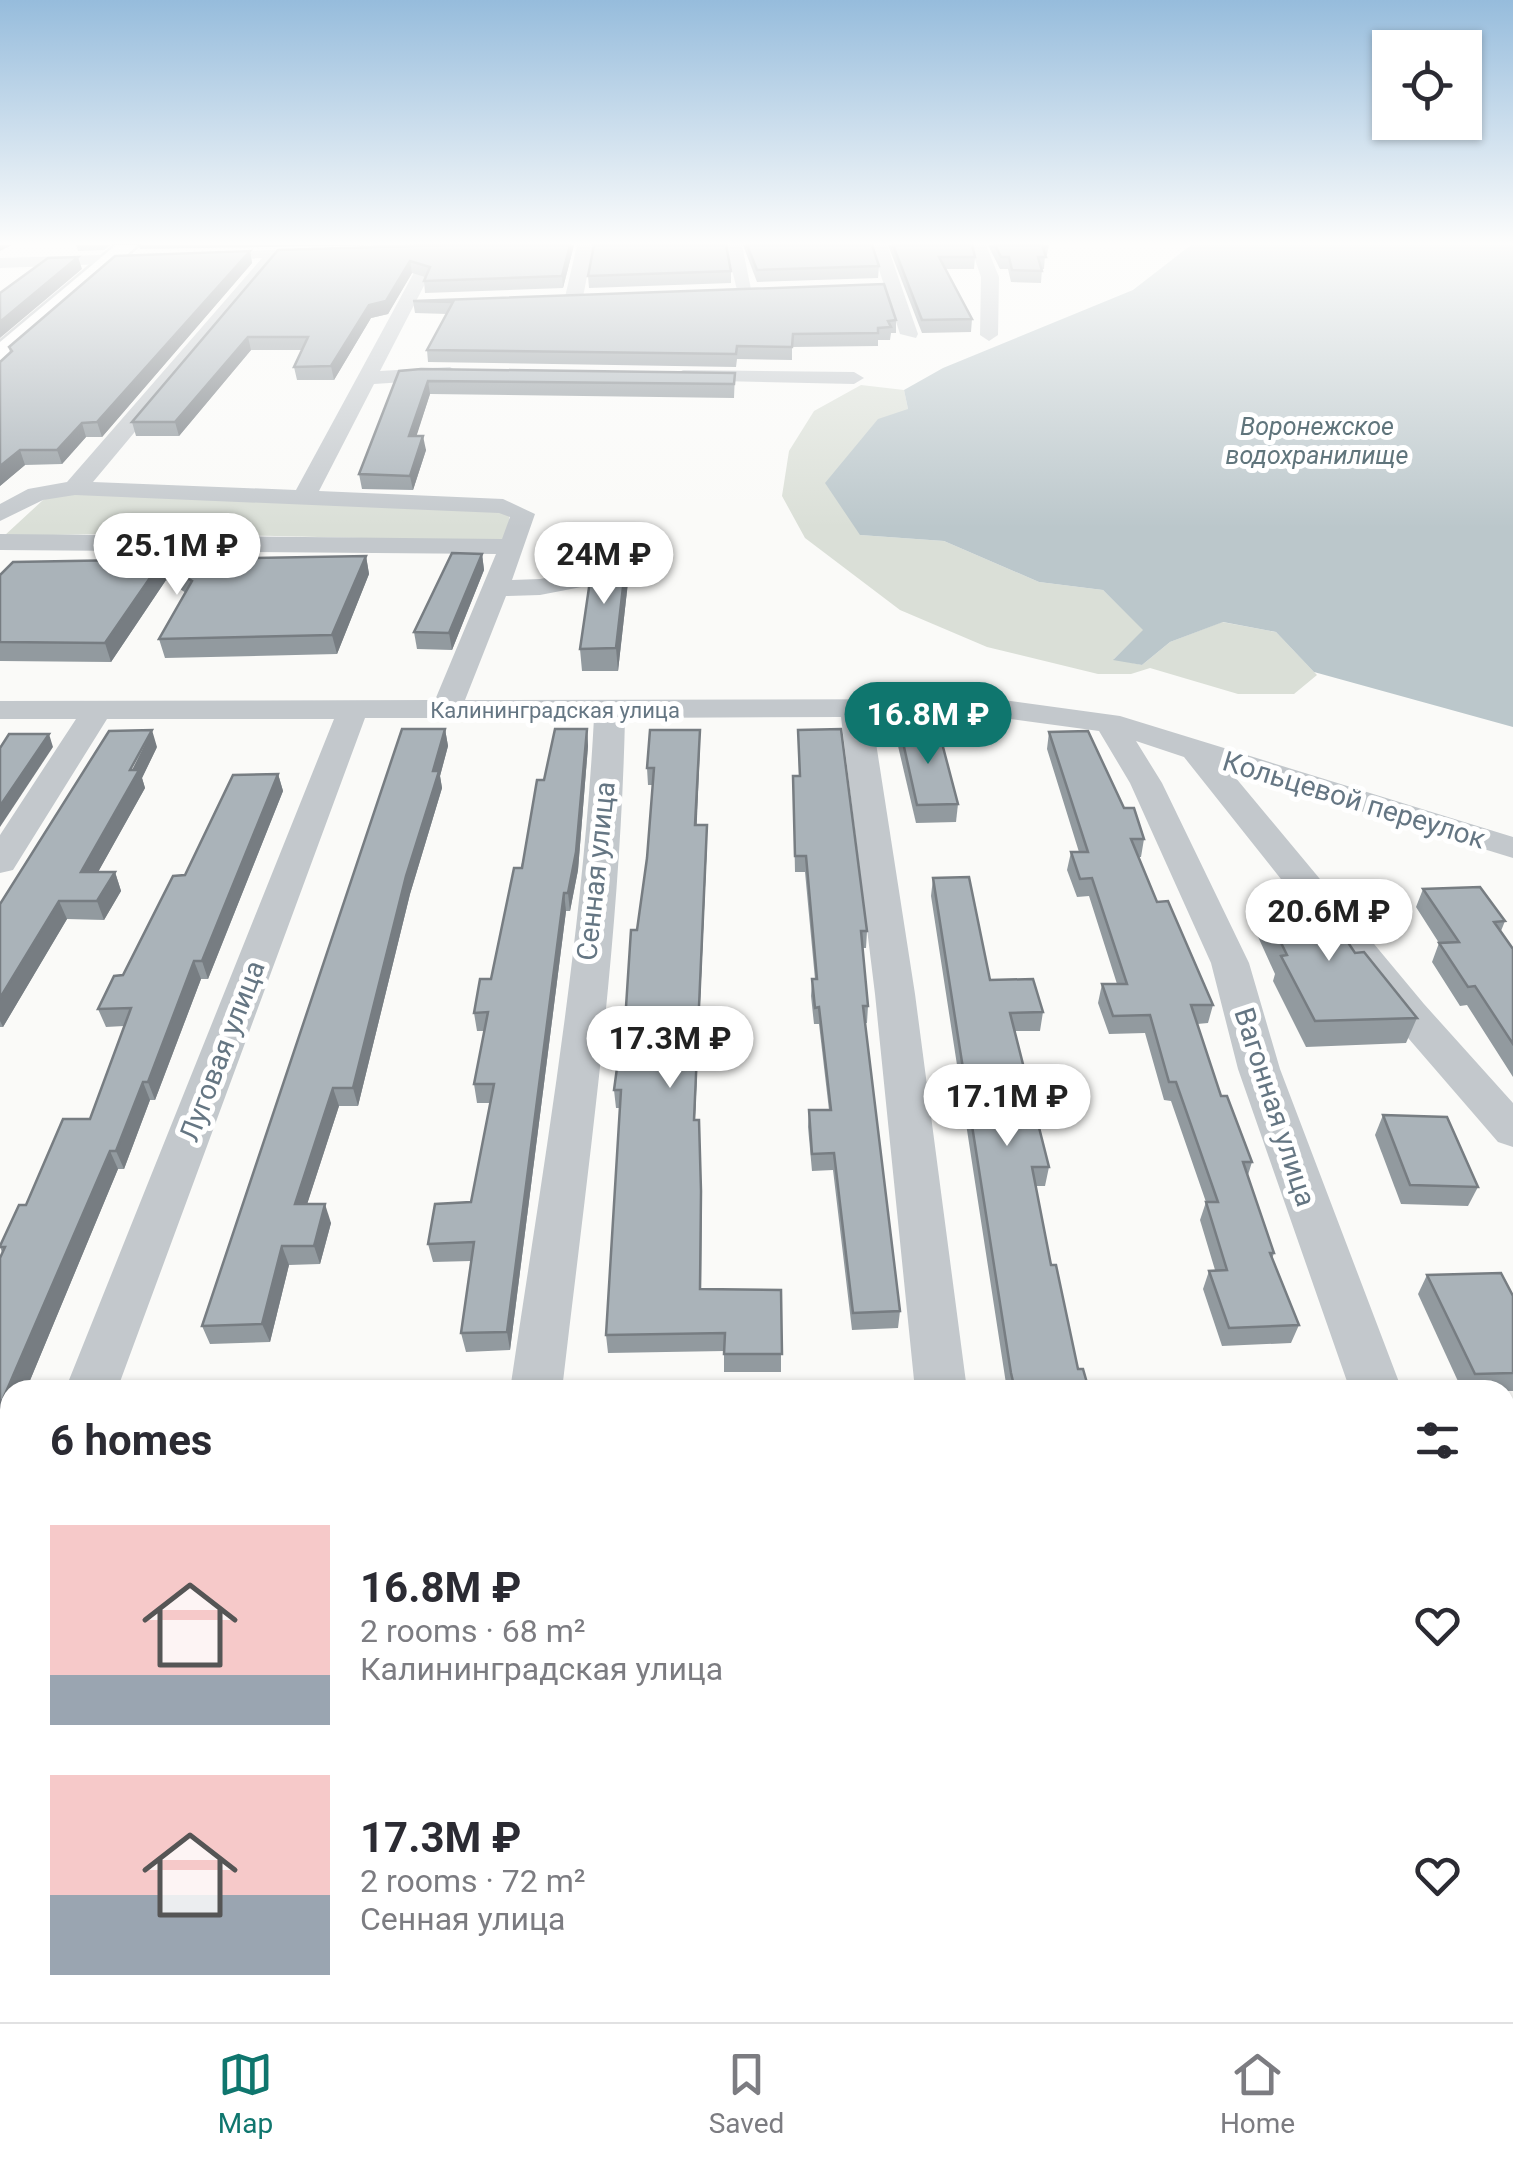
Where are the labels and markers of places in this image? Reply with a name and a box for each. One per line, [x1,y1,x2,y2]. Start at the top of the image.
pin: 25.1M ₽ [85,513,269,598]
pin: 24M ₽ [534,522,674,607]
pin: 16.8M ₽ [836,682,1020,767]
pin: 20.6M ₽ [1237,879,1421,964]
pin: 17.3M ₽ [578,1006,762,1091]
pin: 17.1M ₽ [915,1064,1099,1149]

